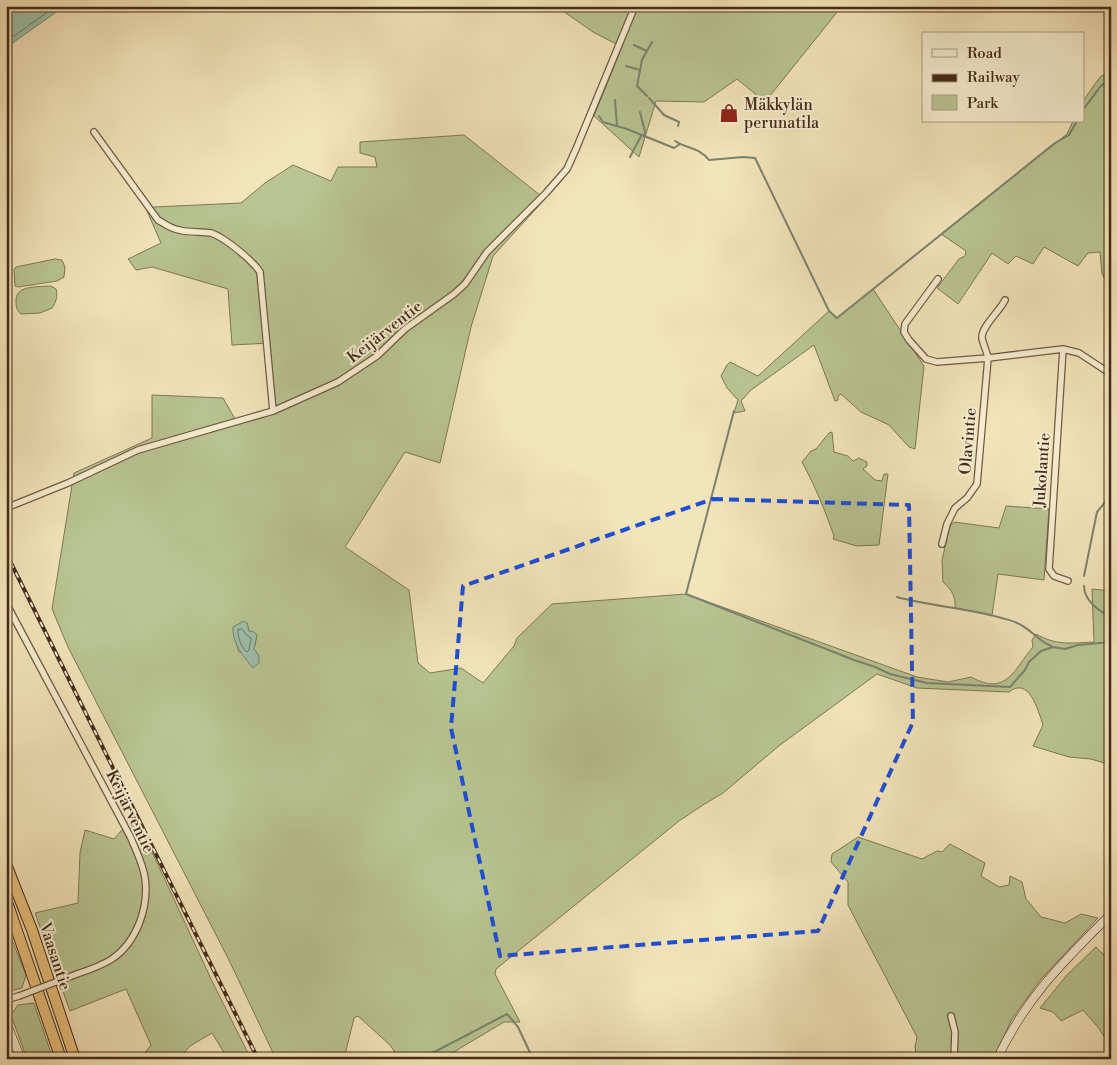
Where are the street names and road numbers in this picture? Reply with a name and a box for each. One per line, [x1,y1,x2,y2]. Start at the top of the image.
street label: Keijärventie [343,296,426,367]
street label: Olavintie [955,407,981,475]
street label: Jukolantie [1029,432,1055,509]
street label: Keijärventie [101,767,159,856]
street label: Vaasantie [34,919,75,993]

